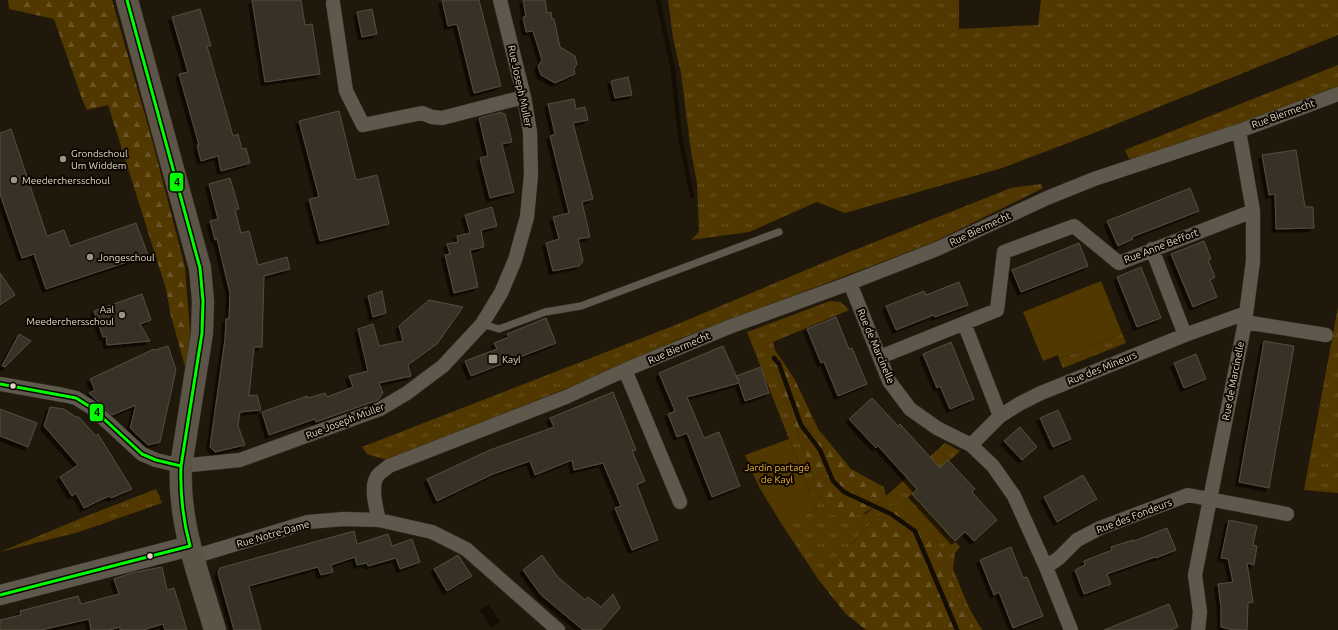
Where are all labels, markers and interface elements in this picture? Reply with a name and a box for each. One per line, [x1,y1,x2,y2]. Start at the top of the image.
street label: Rue Joseph Muller [506,44,534,128]
street label: Rue Biermecht [1250,97,1316,131]
place label: Grondschoul Um Widdem [71,148,128,171]
marker: Grondschoul Um Widdem [58,154,68,164]
line badge: 4 [169,172,184,192]
marker: Meederchersschoul [9,175,19,185]
place label: Meederchersschoul [22,175,110,186]
text: 4 [174,176,180,188]
street label: Rue Biermecht [948,210,1012,248]
street label: Rue Anne Beffort [1122,227,1200,265]
marker: Jongeschoul [85,252,95,262]
place label: Jongeschoul [98,252,155,263]
place label: Aal Meederchersschoul [26,304,114,327]
street label: Rue de Marcinelle [855,307,897,385]
marker: Aal Meederchersschoul [117,310,127,320]
street label: Rue Biermecht [646,330,712,366]
street label: Rue de Marcinelle [1220,341,1246,421]
street label: Rue des Mineurs [1066,349,1138,387]
marker: Kayl [487,353,499,365]
place label: Kayl [502,354,521,365]
unlabelled marker [8,381,18,391]
street label: Rue Joseph Muller [304,401,386,441]
line badge: 4 [89,403,104,422]
text: 4 [94,406,100,418]
park label: Jardin partagé de Kayl [744,462,810,485]
street label: Rue des Fondeurs [1095,497,1173,535]
street label: Rue Notre-Dame [235,518,311,550]
unlabelled marker [145,551,155,561]

